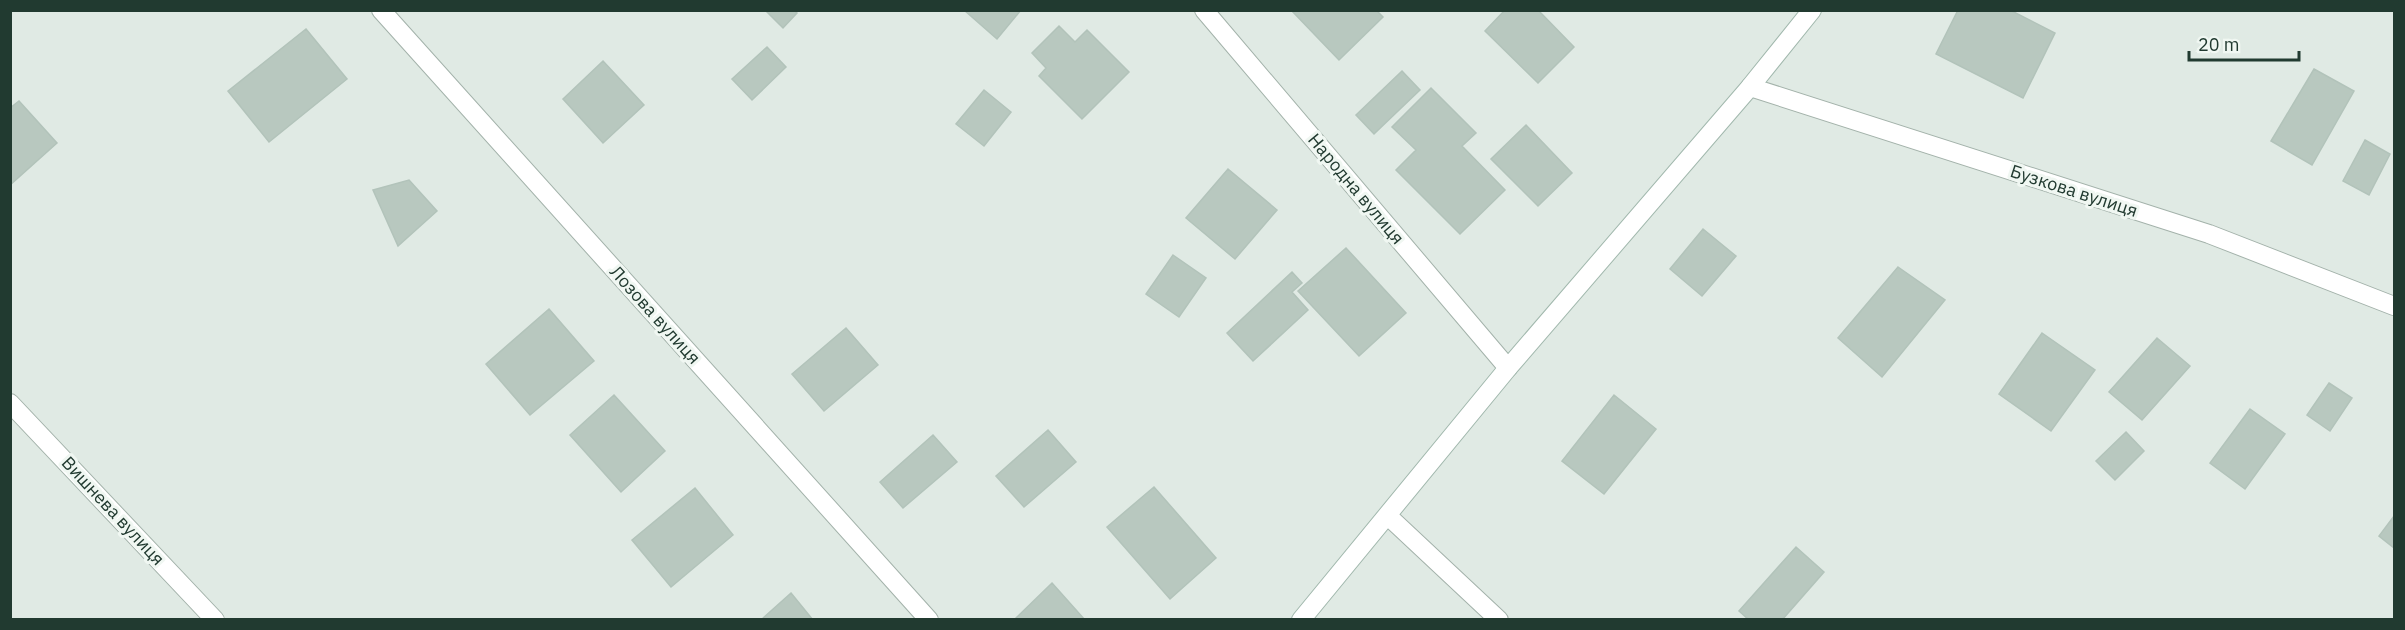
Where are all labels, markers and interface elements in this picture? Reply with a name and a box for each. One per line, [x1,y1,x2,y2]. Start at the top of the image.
scale bar [2189,24,2298,62]
text: 20 m [2198,33,2240,56]
street label: Народна вулиця [1303,129,1409,249]
street label: Бузкова вулиця [2008,159,2141,222]
street label: Лозова вулиця [605,261,706,369]
street label: Вишнева вулиця [57,451,170,570]

